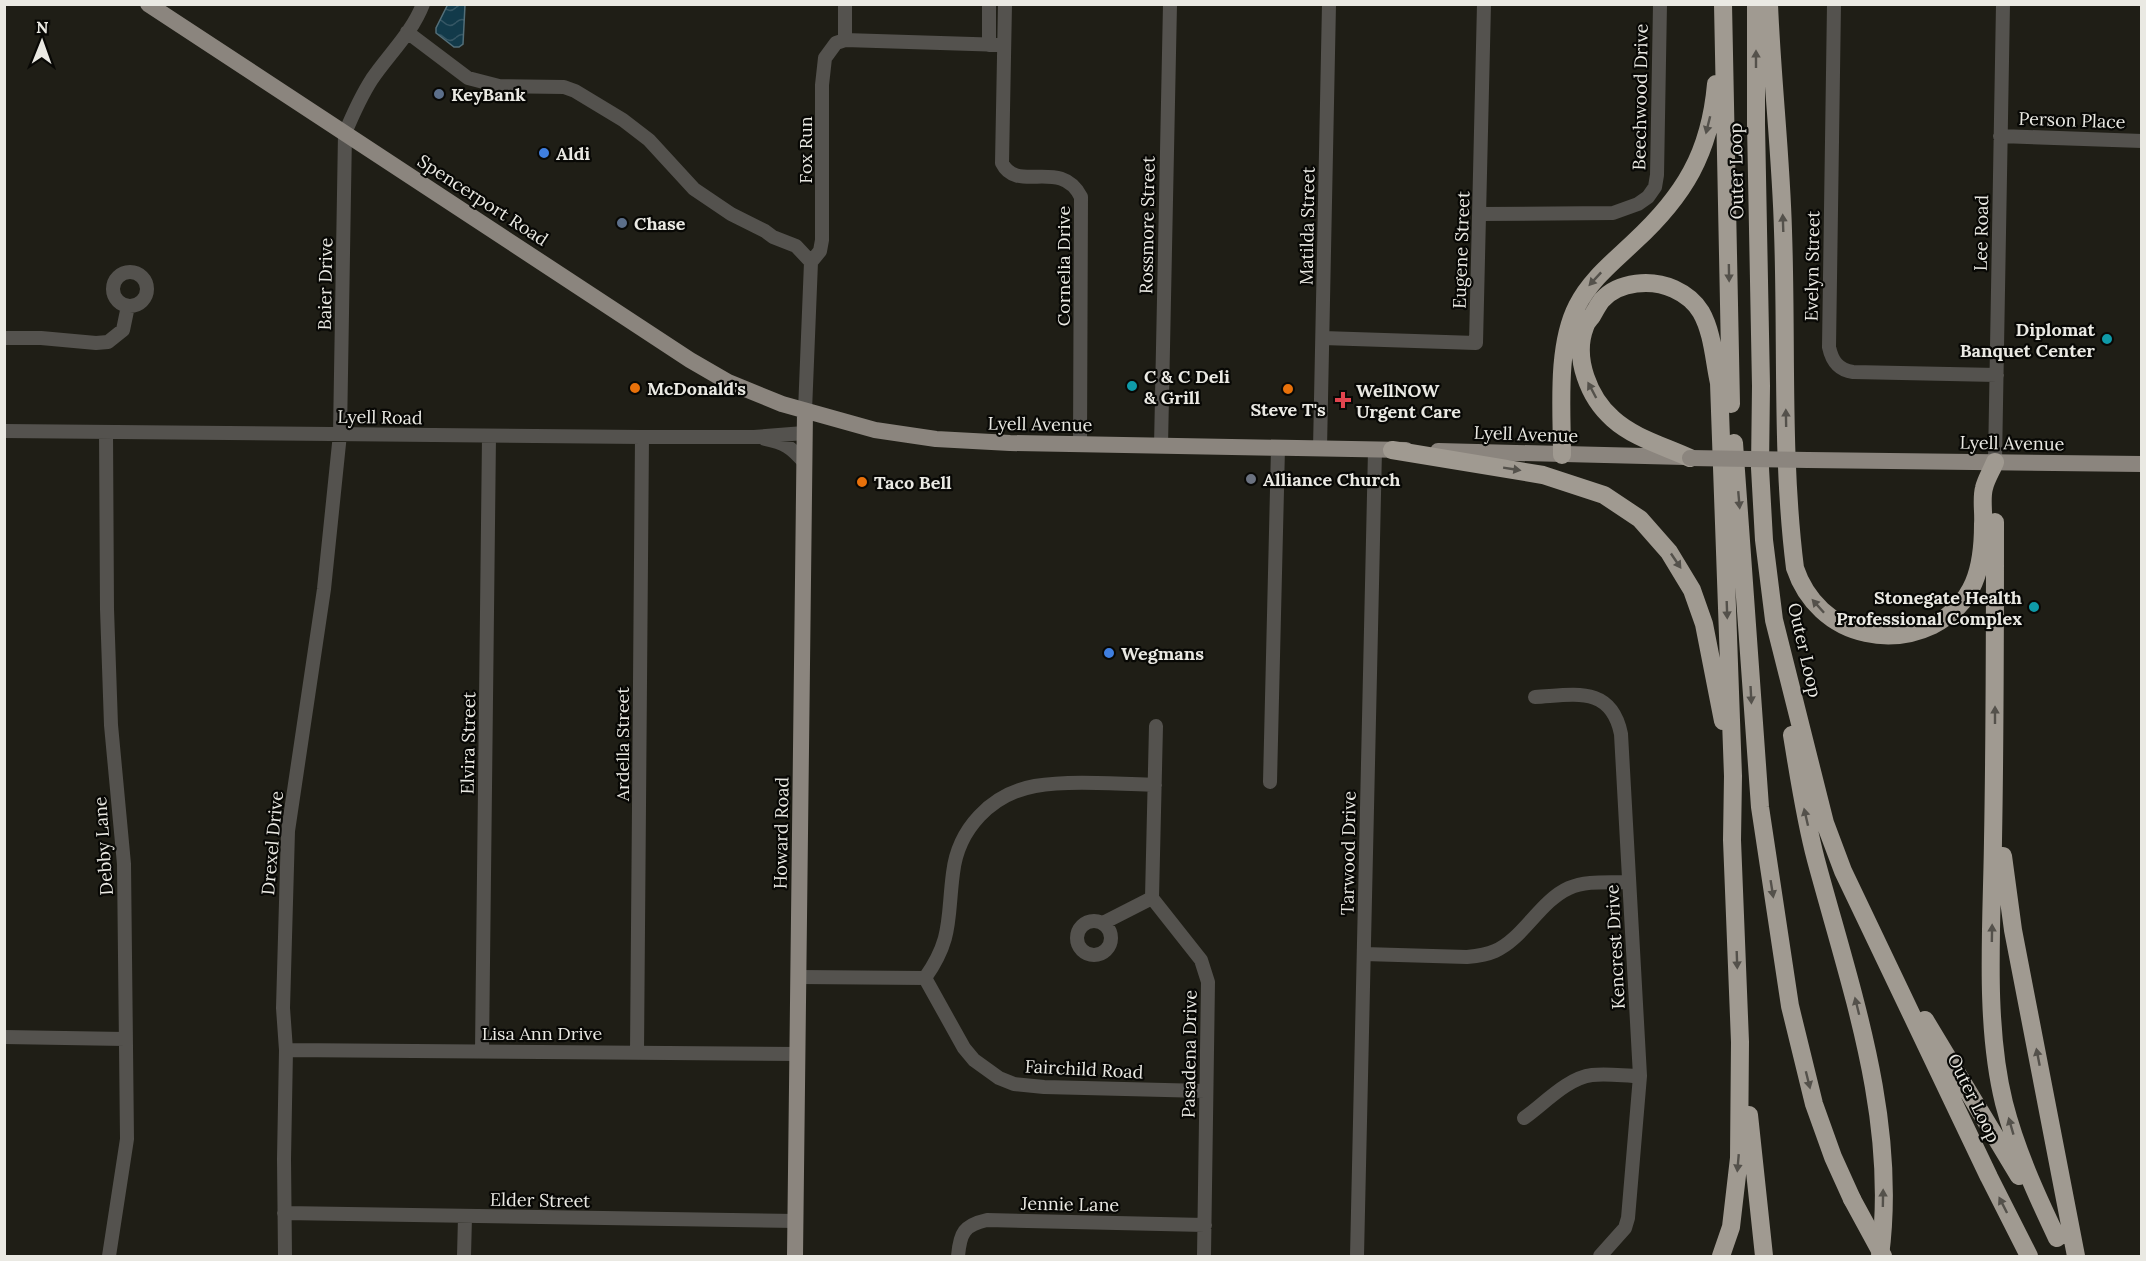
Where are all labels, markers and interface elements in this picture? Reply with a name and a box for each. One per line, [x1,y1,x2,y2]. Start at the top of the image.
north arrow [12,12,72,72]
text: N [36,17,49,37]
street label: Beechwood Drive [1627,23,1653,170]
one-way arrow [1751,50,1761,69]
place label: KeyBank [451,83,526,106]
marker: KeyBank [432,87,446,101]
street label: Person Place [2018,107,2126,133]
street label: Fox Run [794,116,817,184]
one-way arrow [1703,116,1713,134]
street label: Outer Loop [1724,123,1748,219]
place label: Aldi [556,142,590,165]
marker: Aldi [537,146,551,160]
street label: Spencerport Road [413,149,553,251]
street label: Rossmore Street [1134,156,1160,294]
street label: Matilda Street [1294,167,1320,285]
street label: Eugene Street [1447,191,1475,309]
street label: Lee Road [1969,194,1993,271]
street label: Cornelia Drive [1052,205,1075,326]
street label: Evelyn Street [1800,210,1824,322]
place label: Chase [634,212,686,235]
one-way arrow [1778,214,1788,233]
marker: Chase [615,216,629,230]
street label: Baier Drive [313,237,337,331]
one-way arrow [1724,263,1734,282]
one-way arrow [1589,272,1603,286]
place label: Diplomat Banquet Center [1960,318,2096,362]
marker: Diplomat Banquet Center [2100,332,2114,346]
place label: C & C Deli & Grill [1144,365,1230,409]
place label: McDonald's [647,377,746,400]
marker: C & C Deli & Grill [1125,379,1139,393]
place label: WellNOW Urgent Care [1356,379,1461,423]
marker: McDonald's [628,381,642,395]
one-way arrow [1587,381,1597,398]
marker: Steve T's [1281,382,1295,396]
marker: WellNOW Urgent Care [1334,391,1352,409]
place label: Steve T's [1250,398,1326,421]
street label: Lyell Road [337,405,423,429]
one-way arrow [1782,408,1791,427]
street label: Lyell Avenue [987,412,1093,436]
street label: Lyell Avenue [1473,421,1579,447]
street label: Lyell Avenue [1959,431,2065,455]
one-way arrow [1502,465,1521,474]
place label: Alliance Church [1263,468,1400,491]
place label: Taco Bell [874,471,952,494]
marker: Alliance Church [1244,472,1258,486]
marker: Taco Bell [855,475,869,489]
one-way arrow [1734,491,1743,510]
one-way arrow [1670,553,1681,570]
place label: Stonegate Health Professional Complex [1836,586,2022,630]
one-way arrow [1812,599,1825,614]
one-way arrow [1723,600,1732,619]
street label: Outer Loop [1783,600,1827,700]
marker: Stonegate Health Professional Complex [2027,600,2041,614]
place label: Wegmans [1121,642,1204,665]
marker: Wegmans [1102,646,1116,660]
one-way arrow [1746,685,1756,704]
street label: Ardella Street [611,687,634,802]
street label: Elvira Street [456,691,480,795]
one-way arrow [1990,706,1999,725]
street label: Howard Road [769,776,793,889]
street label: Drexel Drive [256,790,288,896]
street label: Tarwood Drive [1335,791,1361,915]
street label: Debby Lane [88,796,118,896]
one-way arrow [1801,808,1811,827]
one-way arrow [1768,879,1777,898]
street label: Kencrest Drive [1600,884,1630,1010]
one-way arrow [1987,923,1996,942]
one-way arrow [1733,951,1742,970]
street label: Pasadena Drive [1176,989,1202,1118]
one-way arrow [1852,997,1861,1015]
street label: Lisa Ann Drive [482,1022,603,1045]
one-way arrow [2033,1047,2042,1066]
street label: Outer Loop [1943,1050,2005,1146]
street label: Fairchild Road [1024,1054,1144,1084]
one-way arrow [1804,1071,1814,1089]
one-way arrow [2006,1117,2015,1135]
one-way arrow [1733,1154,1743,1173]
street label: Elder Street [490,1188,590,1212]
one-way arrow [1878,1189,1888,1208]
street label: Jennie Lane [1020,1192,1120,1216]
one-way arrow [1998,1196,2007,1213]

